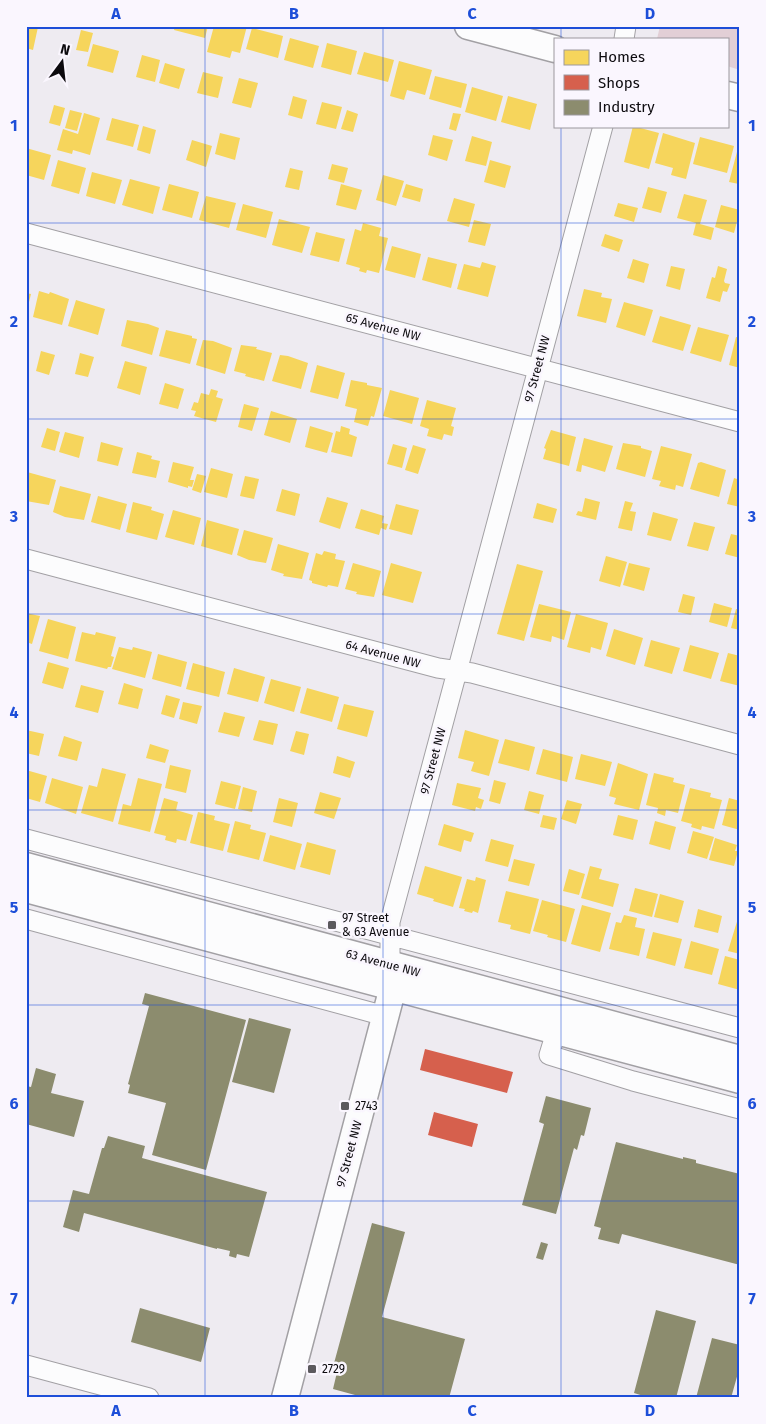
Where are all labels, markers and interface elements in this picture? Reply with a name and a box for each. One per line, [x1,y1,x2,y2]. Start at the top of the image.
text: A [110,4,121,23]
text: B [289,4,299,23]
text: C [467,4,477,23]
text: D [645,4,655,23]
north arrow [38,38,88,88]
legend [554,38,728,128]
text: N [59,41,72,59]
text: Homes [598,48,645,66]
text: Shops [598,74,640,92]
text: Industry [598,98,655,116]
text: 1 [10,116,18,135]
text: 1 [748,116,756,135]
street label: 65 Avenue NW [344,310,422,344]
text: 2 [10,312,18,331]
text: 2 [748,312,756,331]
street label: 97 Street NW [521,334,553,404]
text: 3 [9,507,18,526]
text: 3 [747,507,756,526]
street label: 64 Avenue NW [344,637,422,671]
text: 4 [9,703,19,722]
text: 4 [747,703,757,722]
street label: 97 Street NW [417,726,449,796]
text: 5 [10,898,19,917]
text: 5 [748,898,757,917]
place label: 97 Street & 63 Avenue [342,911,409,939]
marker: 97 Street & 63 Avenue [326,919,338,931]
street label: 63 Avenue NW [344,946,422,980]
text: 6 [9,1094,19,1113]
text: 6 [747,1094,757,1113]
place label: 2743 [355,1099,378,1113]
marker: 2743 [339,1100,351,1112]
street label: 97 Street NW [333,1119,365,1189]
text: 7 [10,1289,18,1308]
text: 7 [748,1289,756,1308]
place label: 2729 [322,1362,345,1376]
marker: 2729 [306,1363,318,1375]
text: A [110,1401,121,1420]
text: B [289,1401,299,1420]
text: C [467,1401,477,1420]
text: D [645,1401,655,1420]

